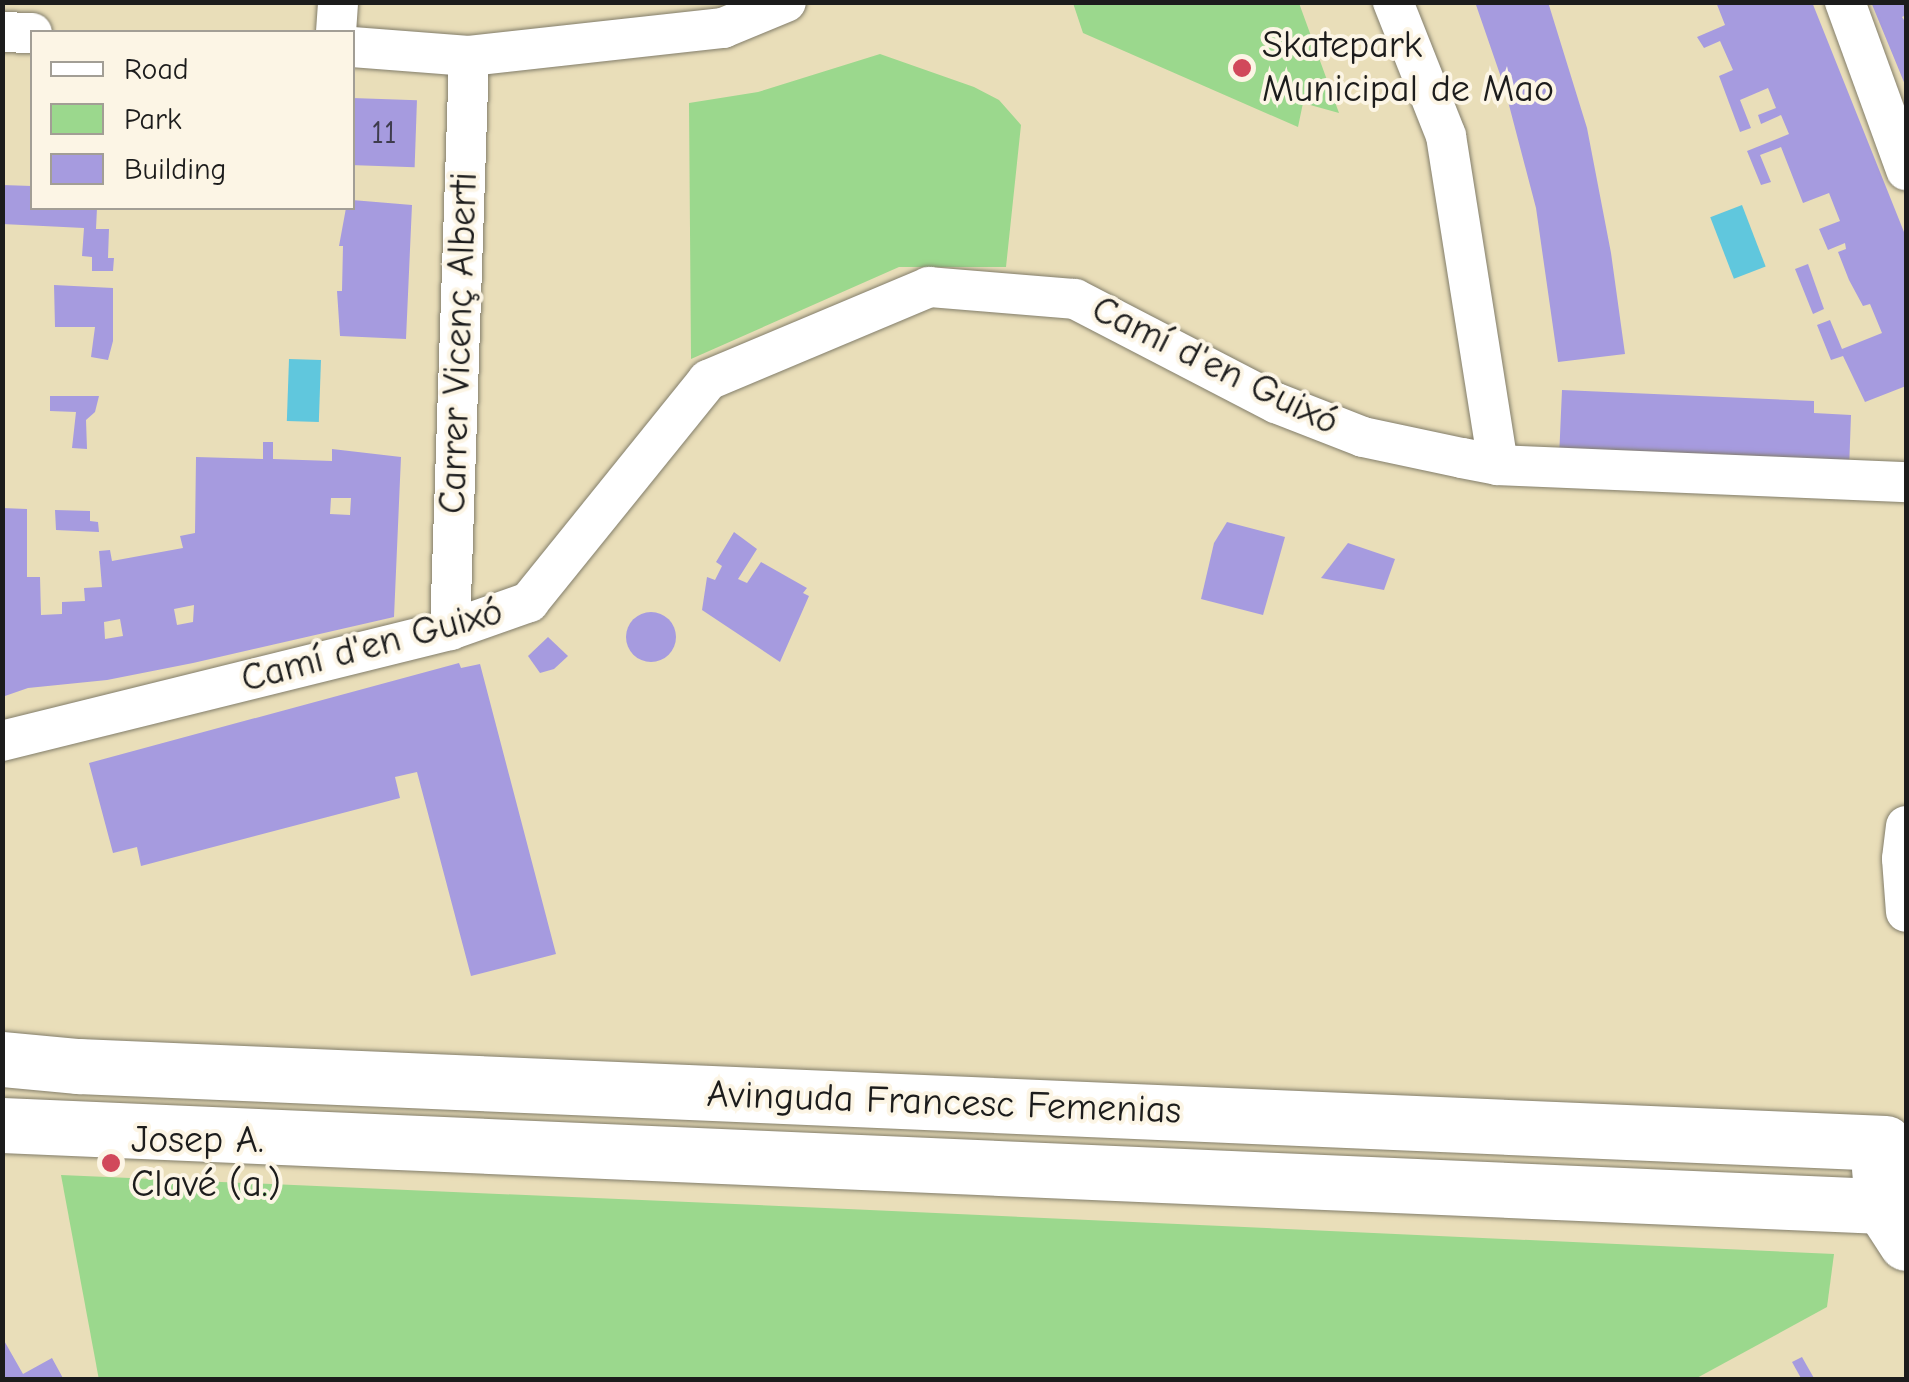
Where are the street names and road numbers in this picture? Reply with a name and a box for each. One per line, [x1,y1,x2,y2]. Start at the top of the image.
street label: Carrer Vicenç Alberti [430,171,488,515]
street label: Camí d'en Guixó [1084,287,1346,445]
street label: Camí d'en Guixó [236,589,508,703]
street label: Avinguda Francesc Femenias [706,1072,1182,1134]

